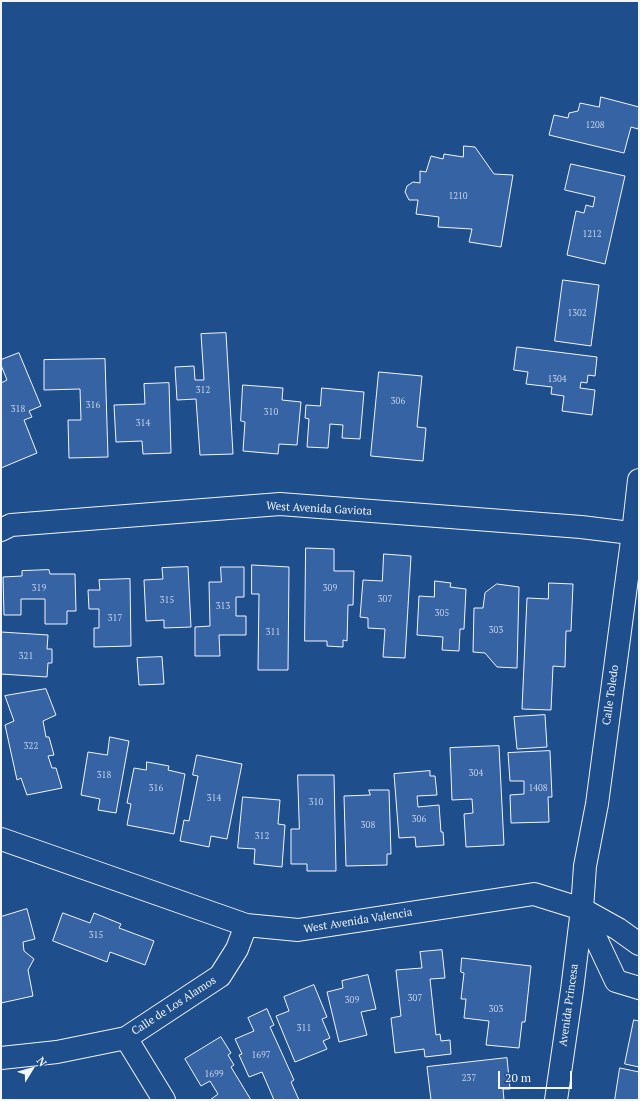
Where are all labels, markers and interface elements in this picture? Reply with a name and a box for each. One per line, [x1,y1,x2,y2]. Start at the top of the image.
house number: 1208 [585,120,605,130]
house number: 1210 [448,191,468,201]
house number: 1212 [582,229,602,239]
house number: 1302 [567,308,587,318]
house number: 1304 [547,374,567,384]
house number: 312 [196,385,210,395]
house number: 306 [391,396,405,406]
house number: 316 [86,400,100,410]
house number: 318 [11,404,25,414]
house number: 310 [264,407,278,417]
house number: 314 [136,418,150,428]
street label: West Avenida Gaviota [266,500,372,518]
house number: 319 [32,583,46,593]
house number: 309 [323,583,337,593]
house number: 307 [378,594,392,604]
house number: 315 [160,595,174,605]
house number: 313 [216,601,230,611]
house number: 305 [435,608,449,618]
house number: 317 [108,613,122,623]
house number: 303 [489,625,503,635]
house number: 311 [266,627,280,637]
house number: 321 [19,651,33,661]
street label: Calle Toledo [600,664,622,726]
house number: 322 [24,741,38,751]
house number: 304 [469,768,483,778]
house number: 318 [97,770,111,780]
house number: 316 [149,783,163,793]
house number: 1408 [528,783,548,793]
house number: 314 [207,793,221,803]
house number: 310 [309,797,323,807]
house number: 306 [412,814,426,824]
house number: 308 [361,820,375,830]
house number: 312 [255,831,269,841]
street label: West Avenida Valencia [303,906,413,936]
house number: 315 [89,930,103,940]
street label: Avenida Princesa [557,963,581,1047]
street label: Calle de Los Alamos [129,974,219,1038]
house number: 307 [408,993,422,1003]
house number: 309 [345,995,359,1005]
house number: 303 [489,1004,503,1014]
house number: 311 [297,1023,311,1033]
north arrow [12,1049,52,1089]
house number: 1697 [251,1050,271,1060]
text: N [33,1054,50,1069]
scale bar [500,1063,574,1089]
house number: 1699 [204,1069,224,1079]
text: 20 m [505,1070,531,1085]
house number: 237 [462,1073,476,1083]

